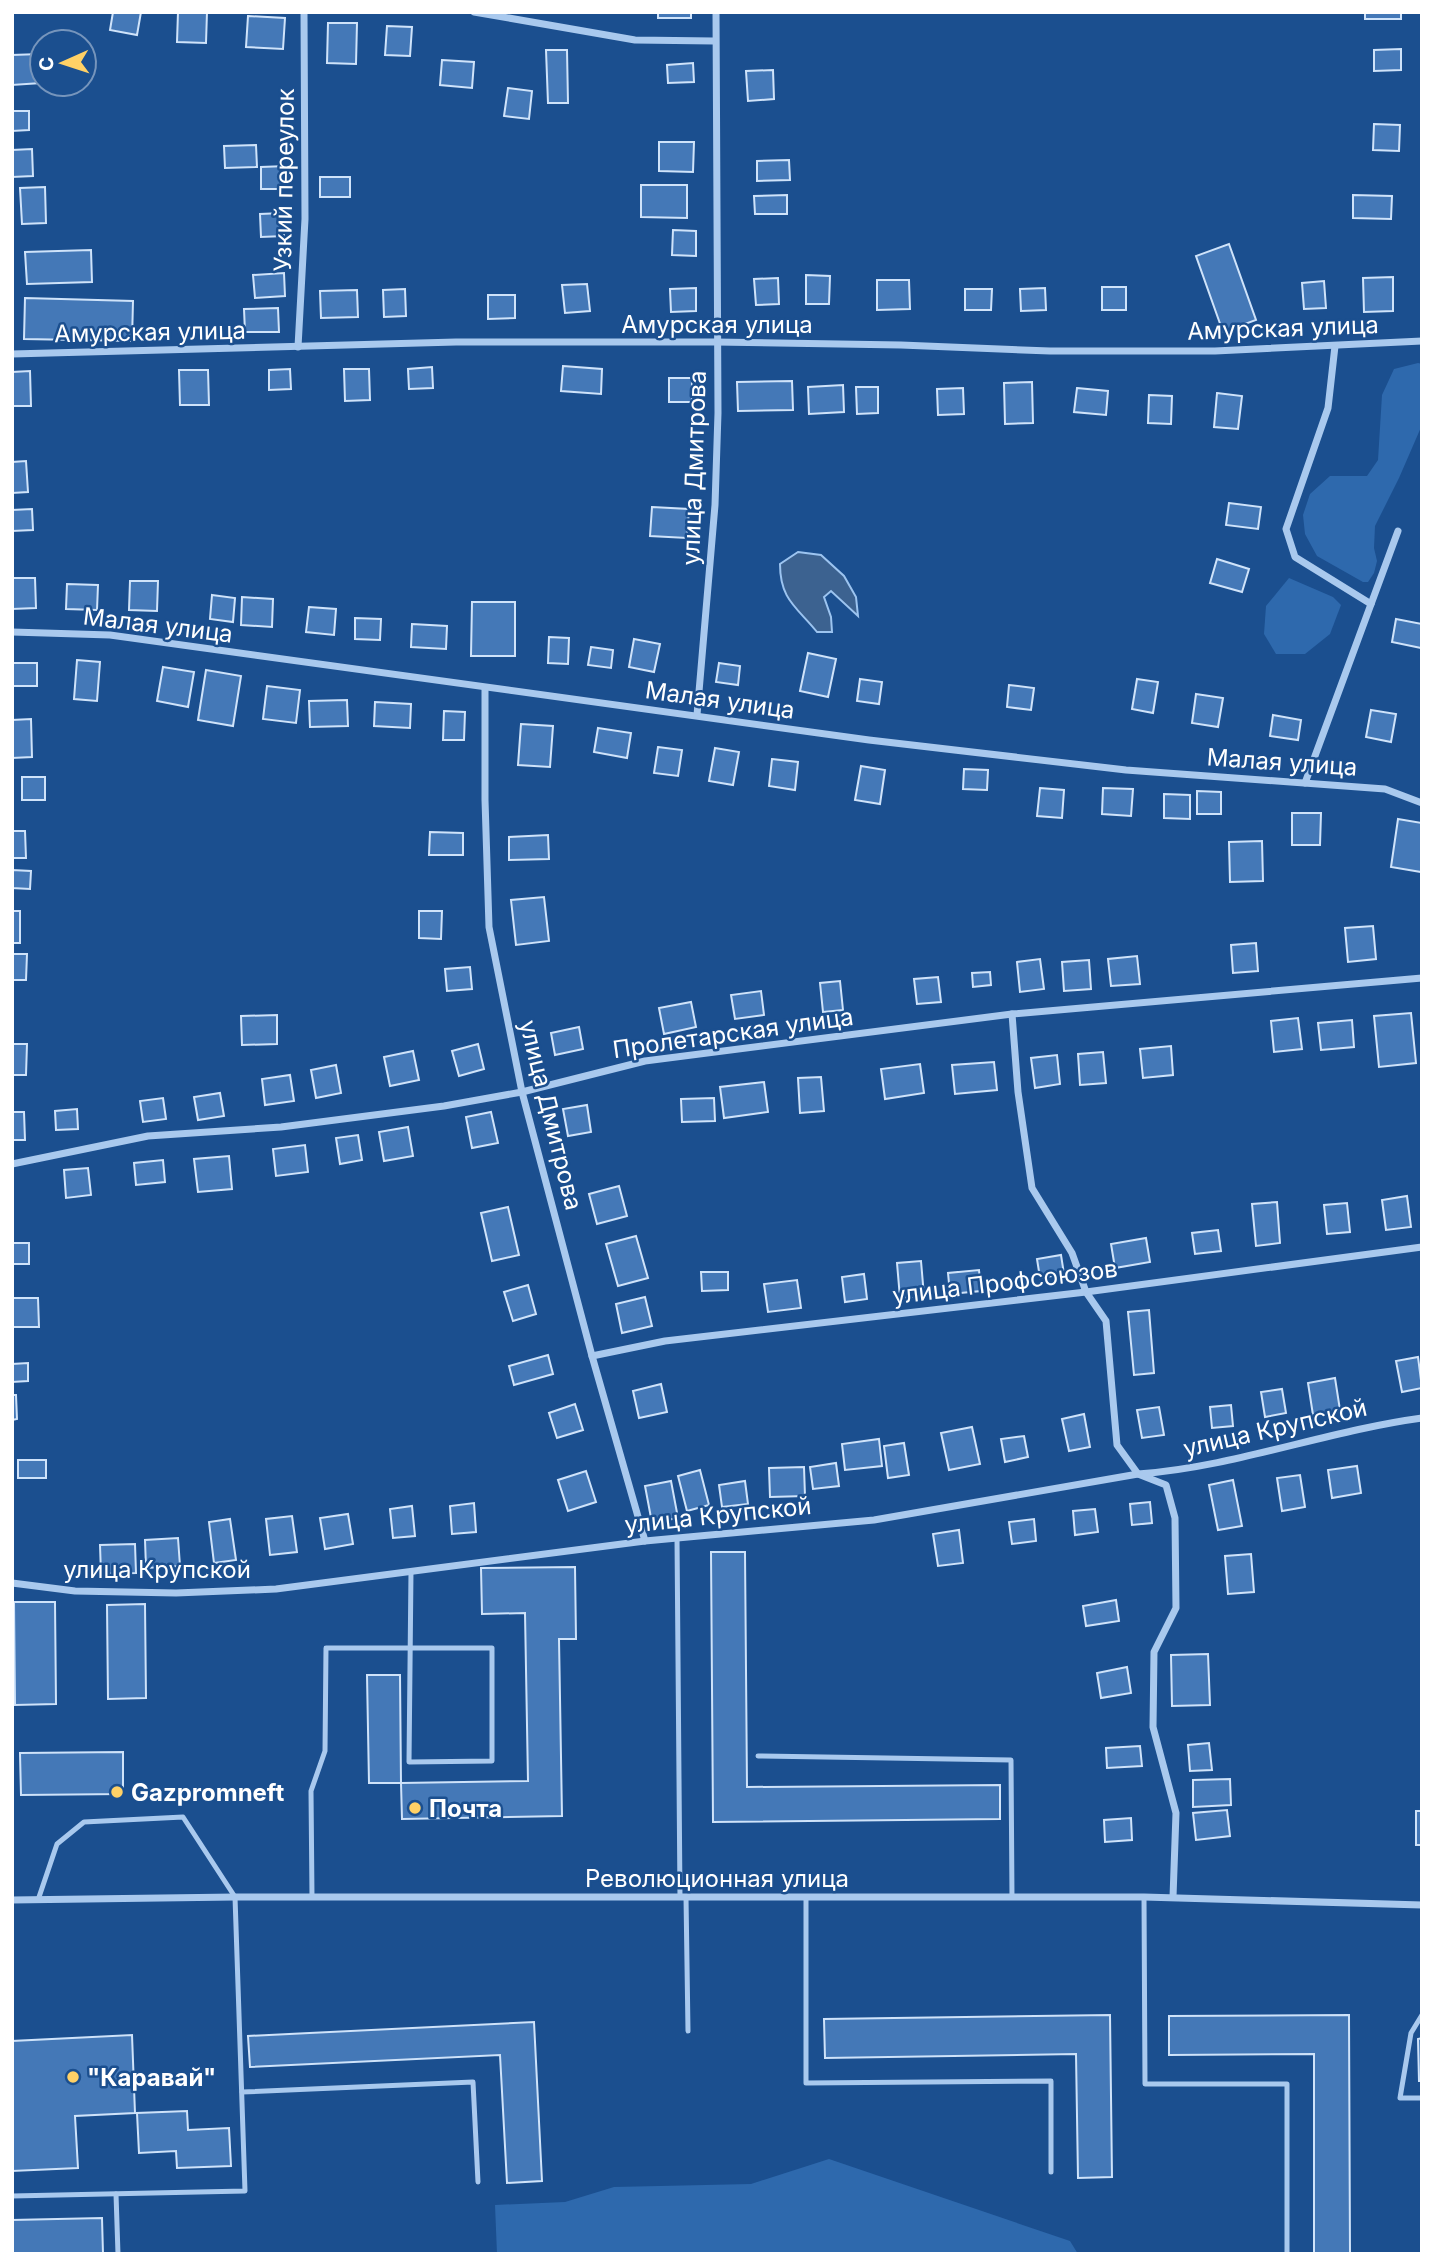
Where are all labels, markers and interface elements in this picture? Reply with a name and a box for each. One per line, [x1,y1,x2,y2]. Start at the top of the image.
north arrow [28,28,98,98]
text: С [35,56,58,71]
street label: Узкий переулок [268,88,300,272]
street label: Амурская улица [621,310,813,339]
street label: Амурская улица [1187,310,1379,346]
street label: Амурская улица [54,316,246,348]
street label: улица Дмитрова [676,370,712,566]
street label: Малая улица [81,601,235,649]
street label: Малая улица [643,675,797,725]
street label: Малая улица [1206,742,1358,782]
street label: Пролетарская улица [611,1002,855,1064]
street label: улица Дмитрова [513,1017,589,1213]
street label: улица Профсоюзов [891,1254,1119,1310]
street label: улица Крупской [1180,1393,1370,1463]
street label: улица Крупской [623,1491,813,1539]
street label: улица Крупской [63,1555,251,1584]
place label: Gazpromneft [131,1778,284,1807]
marker: Gazpromneft [109,1784,125,1800]
place label: Почта [429,1794,502,1823]
marker: Почта [407,1800,423,1816]
street label: Революционная улица [585,1864,849,1893]
place label: "Каравай" [87,2063,216,2092]
marker: "Каравай" [65,2069,81,2085]

